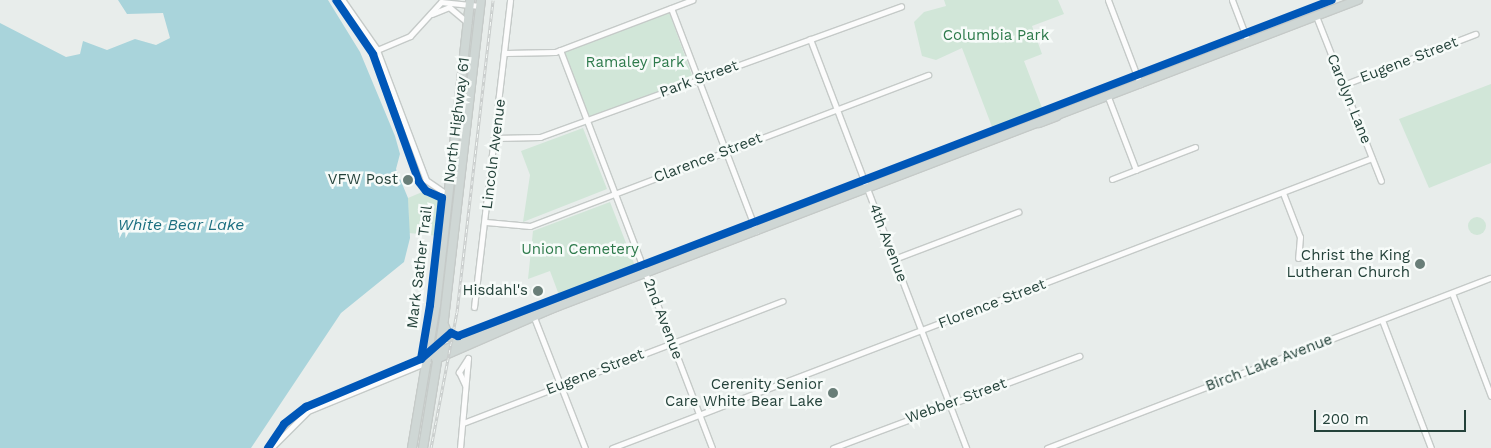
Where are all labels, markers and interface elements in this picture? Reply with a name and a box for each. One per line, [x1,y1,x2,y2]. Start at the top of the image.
park label: Columbia Park [943,27,1049,45]
street label: Eugene Street [1357,33,1461,87]
street label: Carolyn Lane [1323,51,1375,147]
park label: Ramaley Park [585,54,685,72]
street label: North Highway 61 [440,56,474,184]
street label: Park Street [657,56,741,102]
street label: Lincoln Avenue [478,97,510,211]
street label: Clarence Street [651,129,765,187]
place label: VFW Post [327,171,398,189]
marker: VFW Post [402,174,414,186]
street label: 4th Avenue [865,201,911,285]
street label: Mark Sather Trail [403,204,437,330]
water label: White Bear Lake [118,215,244,235]
park label: Union Cemetery [521,241,639,259]
place label: Christ the King Lutheran Church [1287,246,1410,281]
marker: Christ the King Lutheran Church [1414,258,1426,270]
street label: Florence Street [936,275,1048,333]
street label: 2nd Avenue [639,276,687,362]
place label: Hisdahl's [462,282,528,300]
marker: Hisdahl's [532,285,544,297]
street label: Birch Lake Avenue [1203,330,1335,396]
street label: Eugene Street [543,345,647,399]
street label: Webber Street [903,374,1009,428]
place label: Cerenity Senior Care White Bear Lake [664,375,823,410]
marker: Cerenity Senior Care White Bear Lake [827,387,839,399]
scale bar [1316,400,1468,432]
text: 200 m [1322,410,1369,428]

